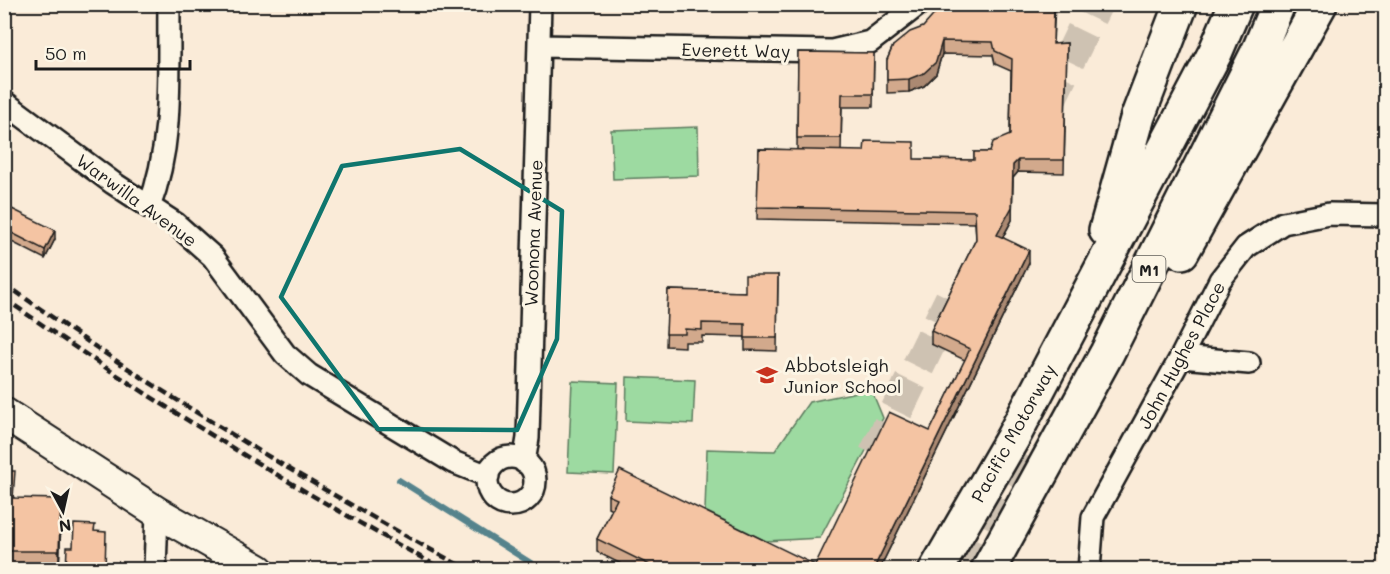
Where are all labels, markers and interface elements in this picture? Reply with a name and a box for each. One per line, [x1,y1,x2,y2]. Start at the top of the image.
scale bar [36,33,190,71]
street label: Everett Way [681,37,791,63]
text: 50 m [45,41,87,65]
street label: Warwilla Avenue [72,148,202,252]
street label: Woonona Avenue [518,159,548,307]
road number: M1 [1132,256,1166,282]
street label: John Hughes Place [1132,277,1230,433]
place label: Abbotsleigh Junior School [784,353,901,398]
street label: Pacific Motorway [965,360,1061,506]
school or university icon: Abbotsleigh Junior School [755,363,779,387]
north arrow [33,481,93,541]
text: N [58,515,73,538]

